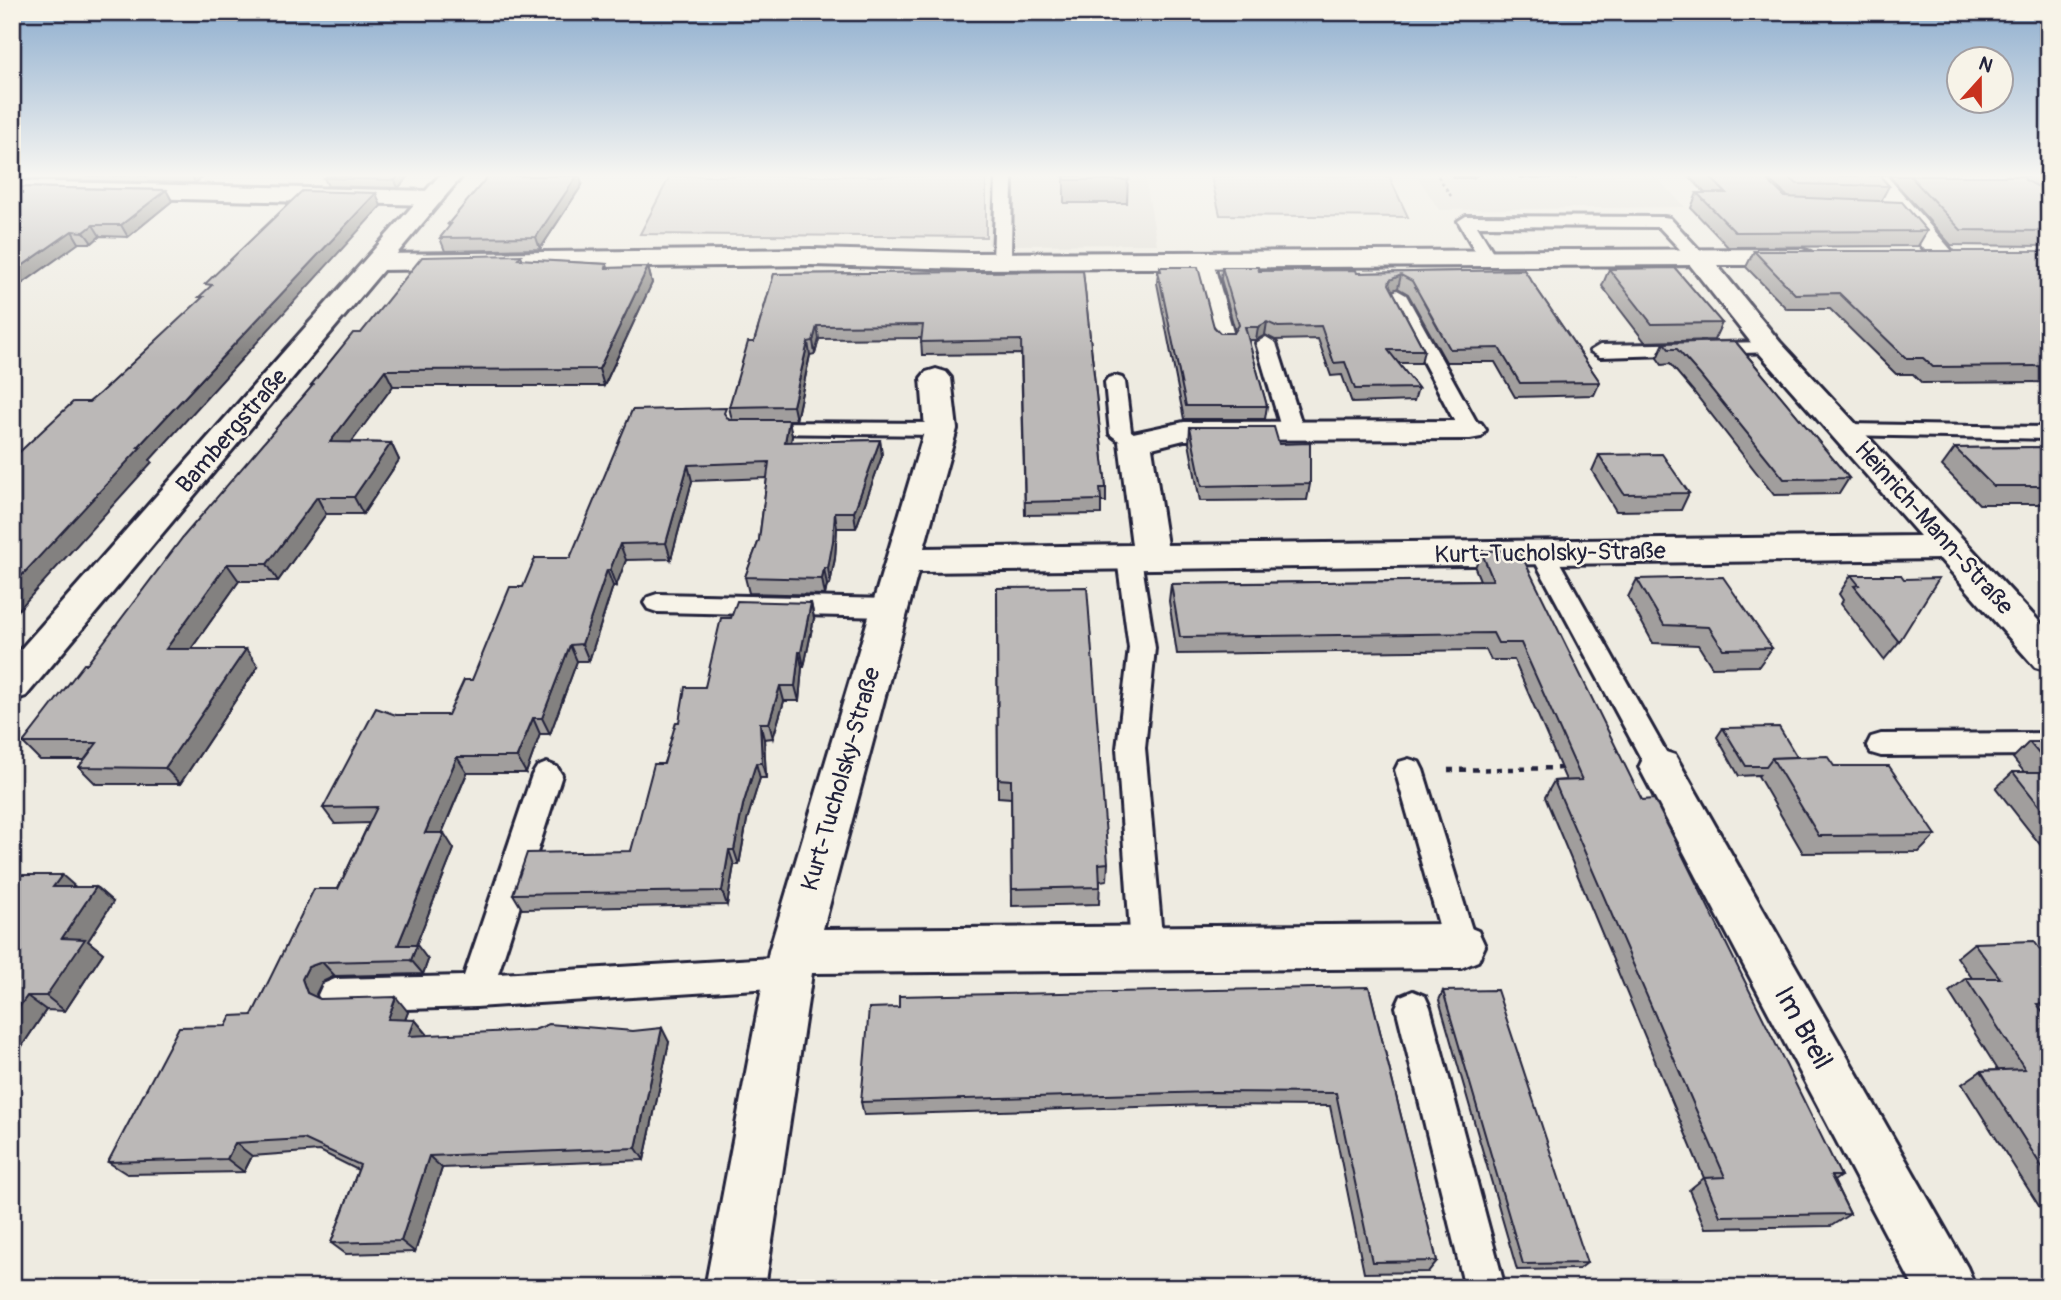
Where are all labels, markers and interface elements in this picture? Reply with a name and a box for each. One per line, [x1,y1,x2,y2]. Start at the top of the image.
north arrow [1946,46,2016,116]
text: N [1975,52,1996,79]
street label: Bambergstraße [170,363,294,499]
street label: Heinrich-Mann-Straße [1848,435,2020,621]
street label: Kurt-Tucholsky-Straße [1434,536,1666,570]
street label: Kurt-Tucholsky-Straße [795,664,887,894]
street label: Im Breil [1766,980,1840,1076]

